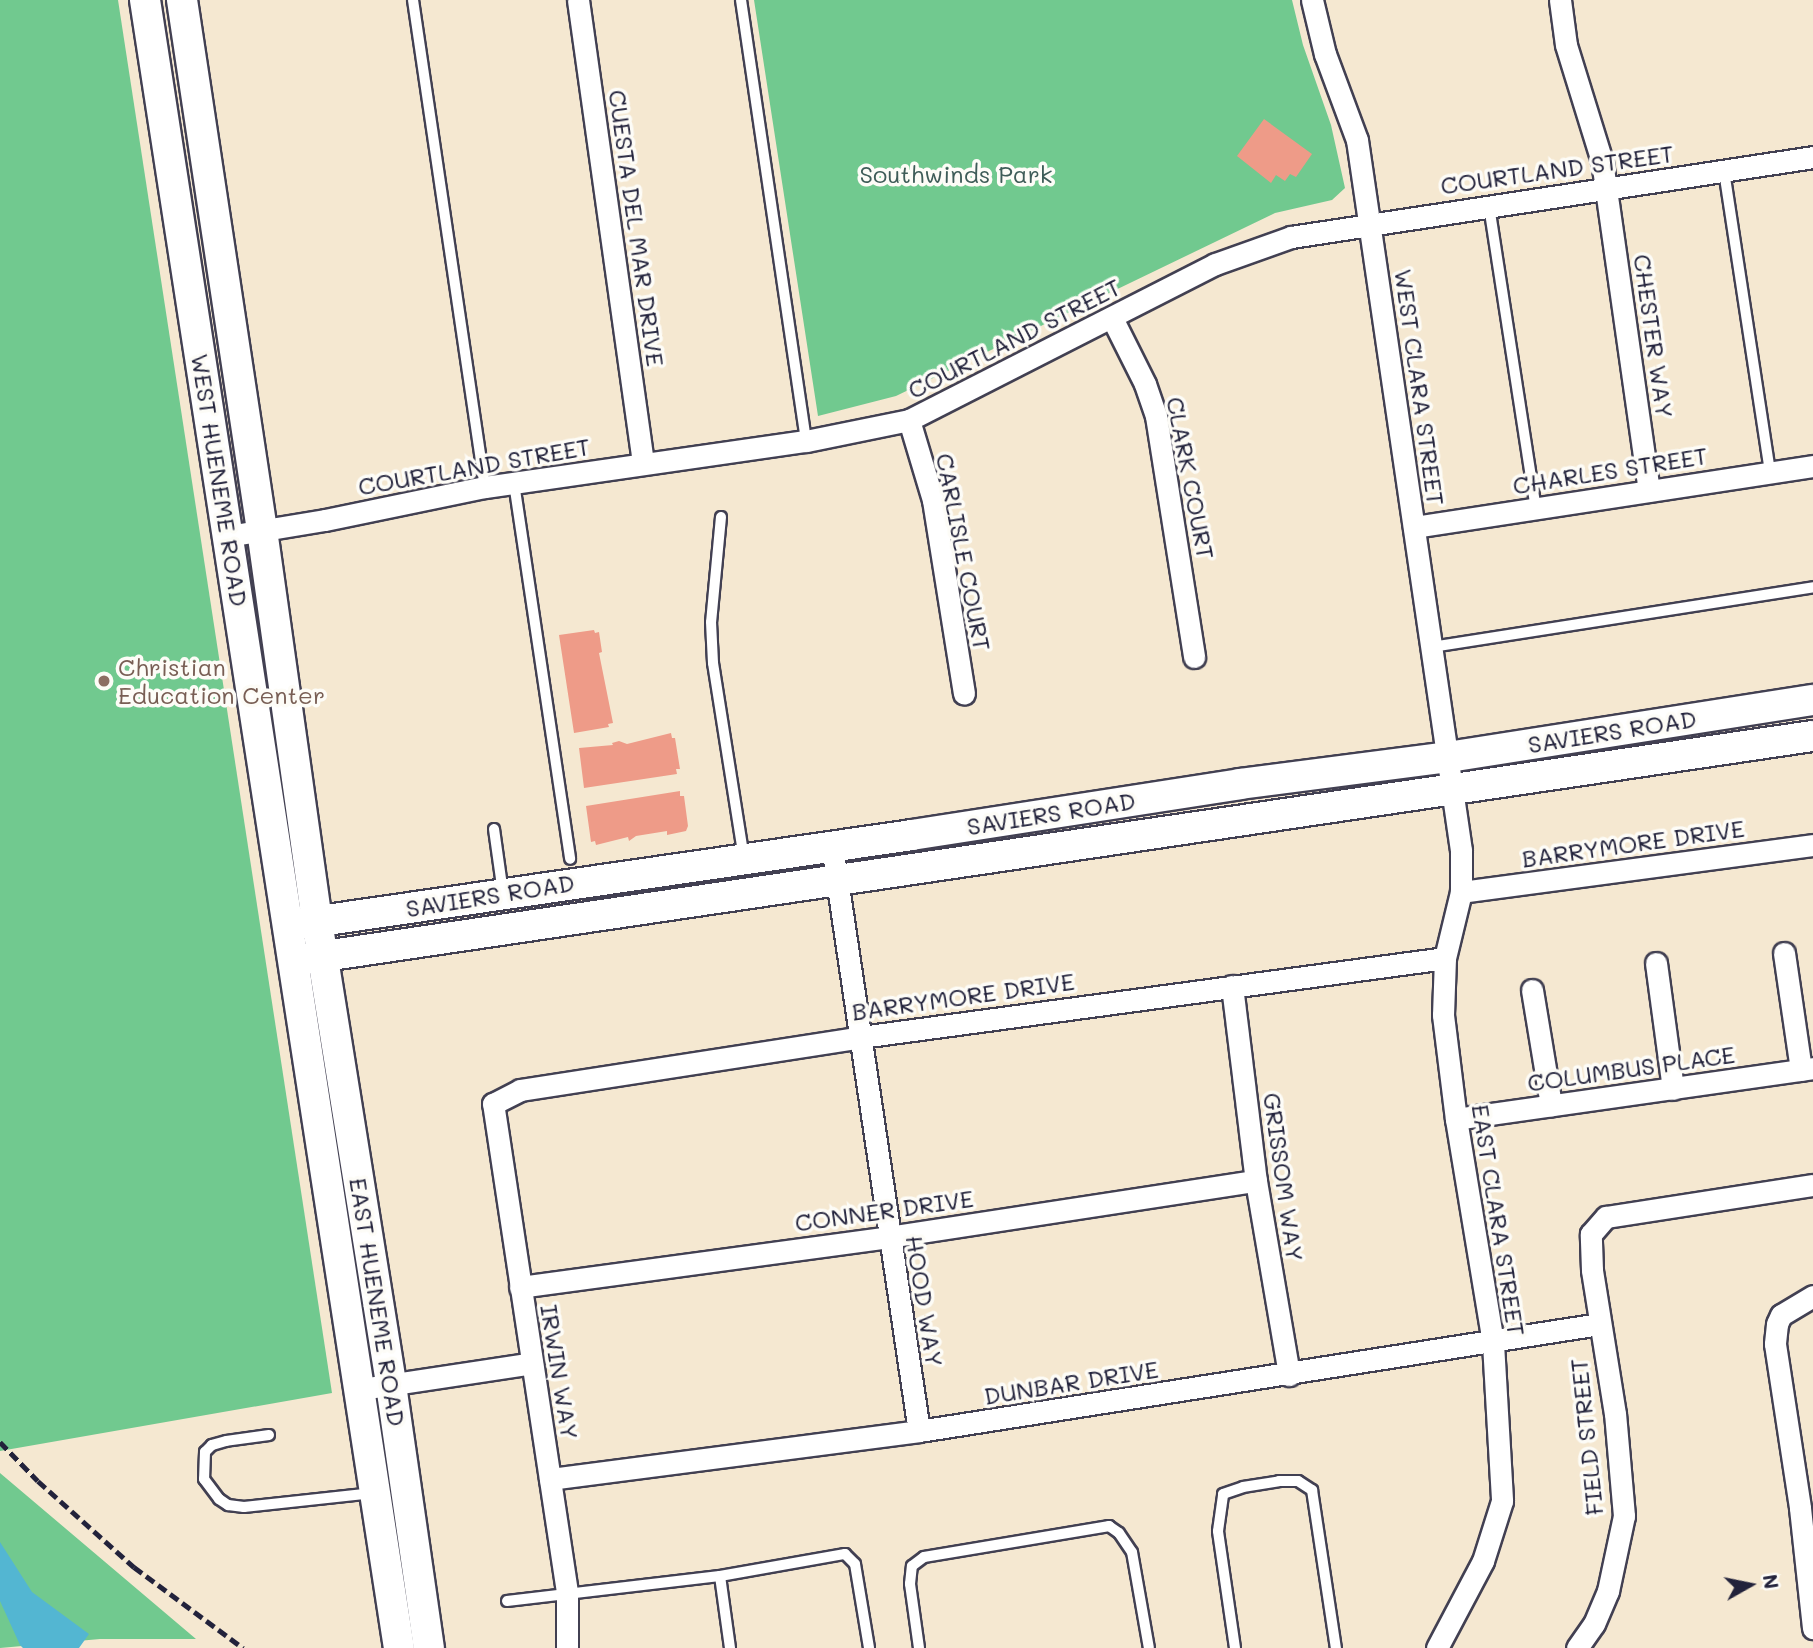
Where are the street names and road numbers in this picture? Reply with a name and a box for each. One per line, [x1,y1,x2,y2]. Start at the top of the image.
street label: CUESTA DEL MAR DRIVE [603,88,671,368]
street label: COURTLAND STREET [1439,138,1675,200]
street label: CHESTER WAY [1628,252,1680,420]
street label: WEST CLARA STREET [1389,267,1451,507]
street label: COURTLAND STREET [903,272,1125,404]
street label: WEST HUENEME ROAD [186,351,254,609]
street label: CLARK COURT [1161,394,1221,562]
street label: COURTLAND STREET [356,431,592,501]
street label: CHARLES STREET [1510,440,1710,500]
street label: CARLISLE COURT [931,451,997,653]
street label: SAVIERS ROAD [1526,703,1698,759]
street label: SAVIERS ROAD [965,785,1137,841]
street label: BARRYMORE DRIVE [1520,813,1746,873]
street label: SAVIERS ROAD [404,867,576,923]
street label: BARRYMORE DRIVE [850,966,1076,1026]
street label: COLUMBUS PLACE [1525,1039,1737,1097]
street label: GRISSOM WAY [1258,1091,1310,1263]
street label: EAST CLARA STREET [1466,1102,1532,1338]
street label: EAST HUENEME ROAD [344,1176,412,1428]
street label: CONNER DRIVE [793,1183,975,1237]
street label: HOOD WAY [900,1233,950,1369]
street label: IRWIN WAY [535,1302,585,1442]
street label: DUNBAR DRIVE [982,1354,1160,1410]
street label: FIELD STREET [1563,1357,1609,1517]

